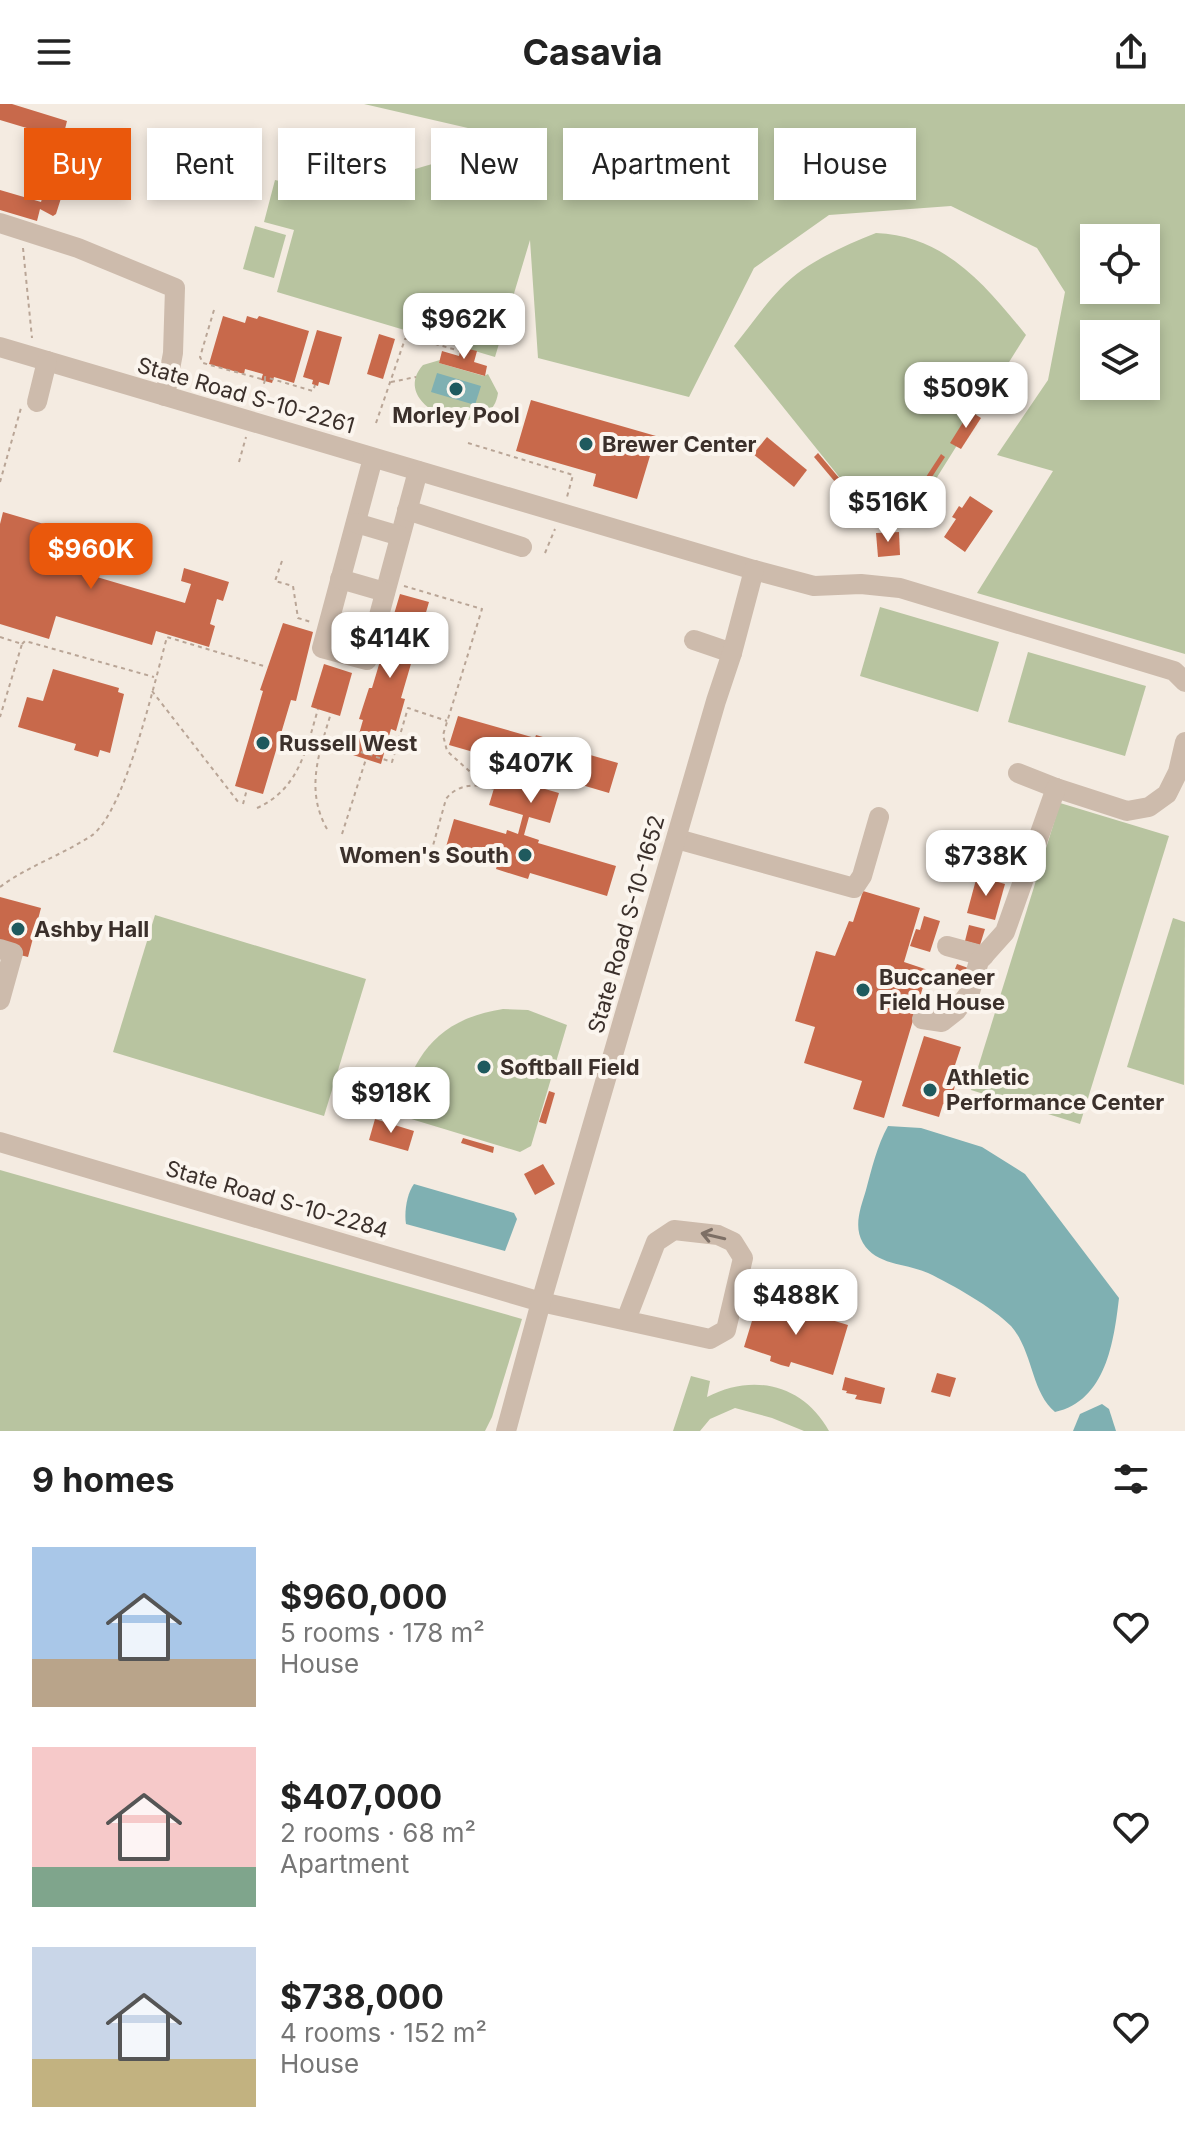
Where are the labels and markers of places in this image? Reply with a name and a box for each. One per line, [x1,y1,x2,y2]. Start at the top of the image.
pin: $962K [408,293,520,361]
pin: $509K [910,362,1022,430]
marker: Morley Pool [447,380,465,398]
place label: Morley Pool [392,402,520,428]
place label: Brewer Center [602,431,756,457]
marker: Brewer Center [577,435,595,453]
pin: $516K [832,476,944,544]
pin: $960K [35,523,147,591]
pin: $414K [334,612,446,680]
place label: Russell West [279,730,417,756]
marker: Russell West [254,734,272,752]
pin: $407K [475,737,587,805]
pin: $738K [930,830,1042,898]
place label: Women's South [339,842,509,868]
marker: Women's South [516,846,534,864]
place label: Ashby Hall [34,916,149,942]
marker: Ashby Hall [9,920,27,938]
place label: Buccaneer Field House [879,964,1005,1015]
marker: Buccaneer Field House [854,981,872,999]
place label: Softball Field [500,1054,640,1080]
marker: Softball Field [475,1058,493,1076]
place label: Athletic Performance Center [946,1064,1164,1115]
pin: $918K [335,1067,447,1135]
marker: Athletic Performance Center [921,1081,939,1099]
pin: $488K [740,1269,852,1337]

